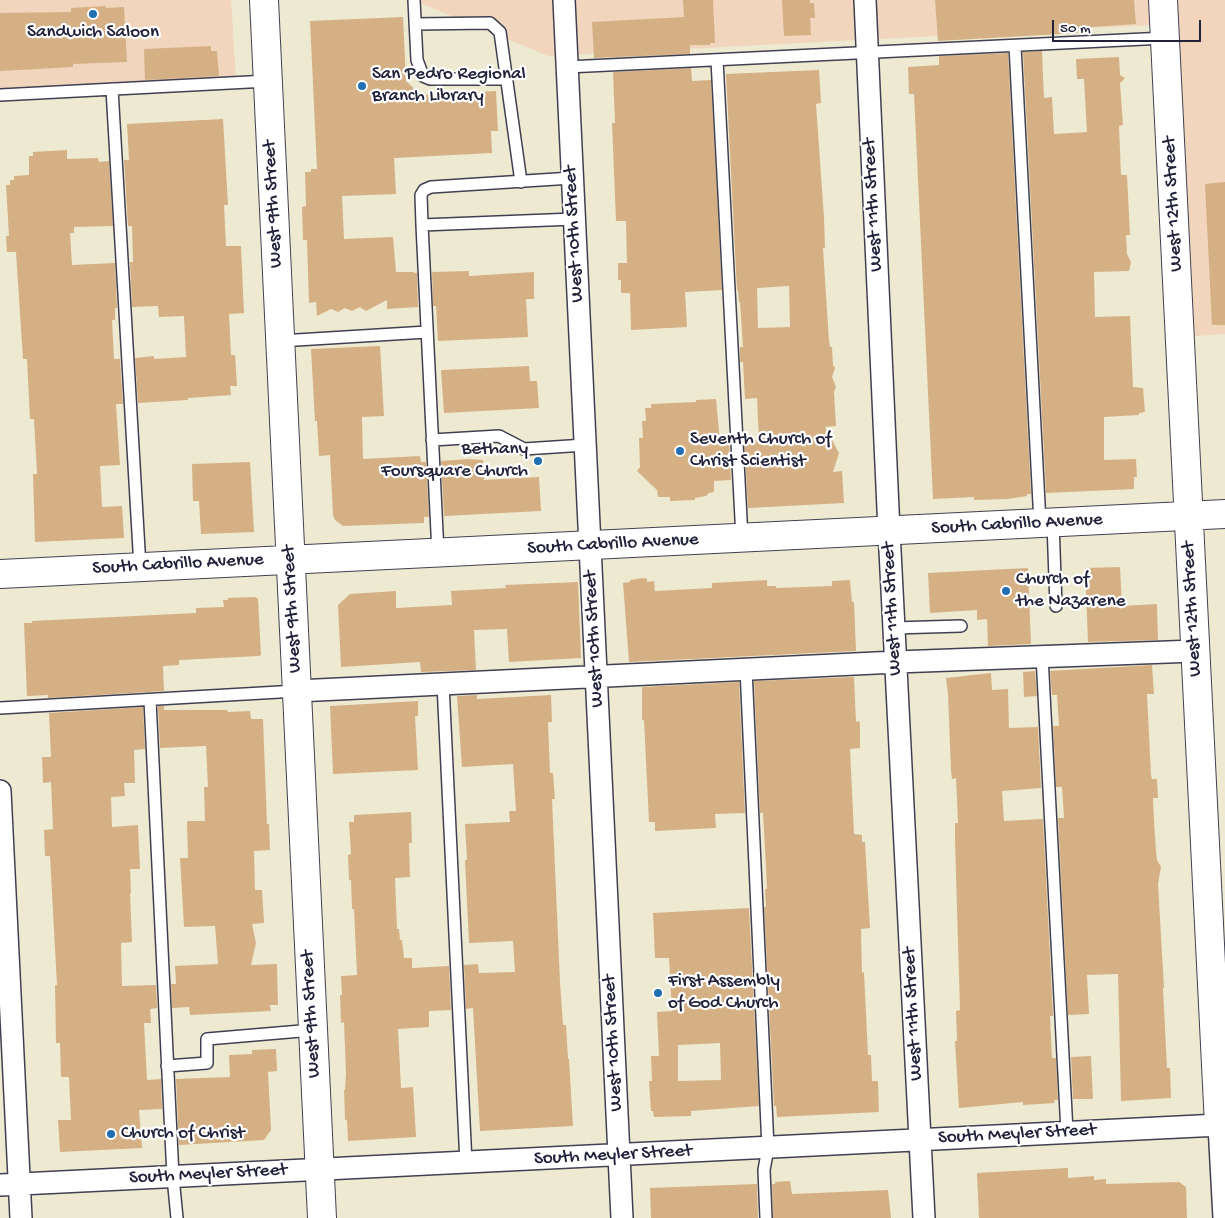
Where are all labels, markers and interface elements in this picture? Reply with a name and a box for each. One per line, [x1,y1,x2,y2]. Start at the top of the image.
marker: Sandwich Saloon [87,8,99,20]
scale bar [1055,10,1204,42]
text: 50 m [1060,20,1091,38]
place label: Sandwich Saloon [27,22,159,44]
place label: San Pedro Regional Branch Library [372,64,526,108]
marker: San Pedro Regional Branch Library [356,80,368,92]
street label: West 12th Street [1159,136,1189,272]
street label: West 11th Street [859,138,889,272]
street label: West 9th Street [259,140,289,268]
street label: West 10th Street [560,165,590,303]
place label: Seventh Church of Christ Scientist [690,429,831,473]
place label: Bethany Foursquare Church [381,439,528,483]
marker: Seventh Church of Christ Scientist [674,445,686,457]
marker: Bethany Foursquare Church [532,455,544,467]
street label: South Cabrillo Avenue [931,509,1103,541]
street label: South Cabrillo Avenue [527,529,699,561]
street label: West 12th Street [1178,541,1208,677]
street label: West 11th Street [878,542,908,676]
street label: West 9th Street [278,545,308,673]
street label: South Cabrillo Avenue [92,549,264,581]
place label: Church of the Nazarene [1016,569,1126,613]
street label: West 10th Street [580,570,610,708]
marker: Church of the Nazarene [1000,585,1012,597]
street label: West 11th Street [899,947,929,1081]
street label: West 9th Street [297,950,327,1078]
place label: First Assembly of God Church [668,971,780,1015]
street label: West 10th Street [599,974,629,1112]
marker: First Assembly of God Church [652,987,664,999]
street label: South Meyler Street [937,1119,1097,1151]
place label: Church of Christ [121,1123,245,1145]
marker: Church of Christ [105,1128,117,1140]
street label: South Meyler Street [533,1140,693,1172]
street label: South Meyler Street [128,1159,288,1191]

